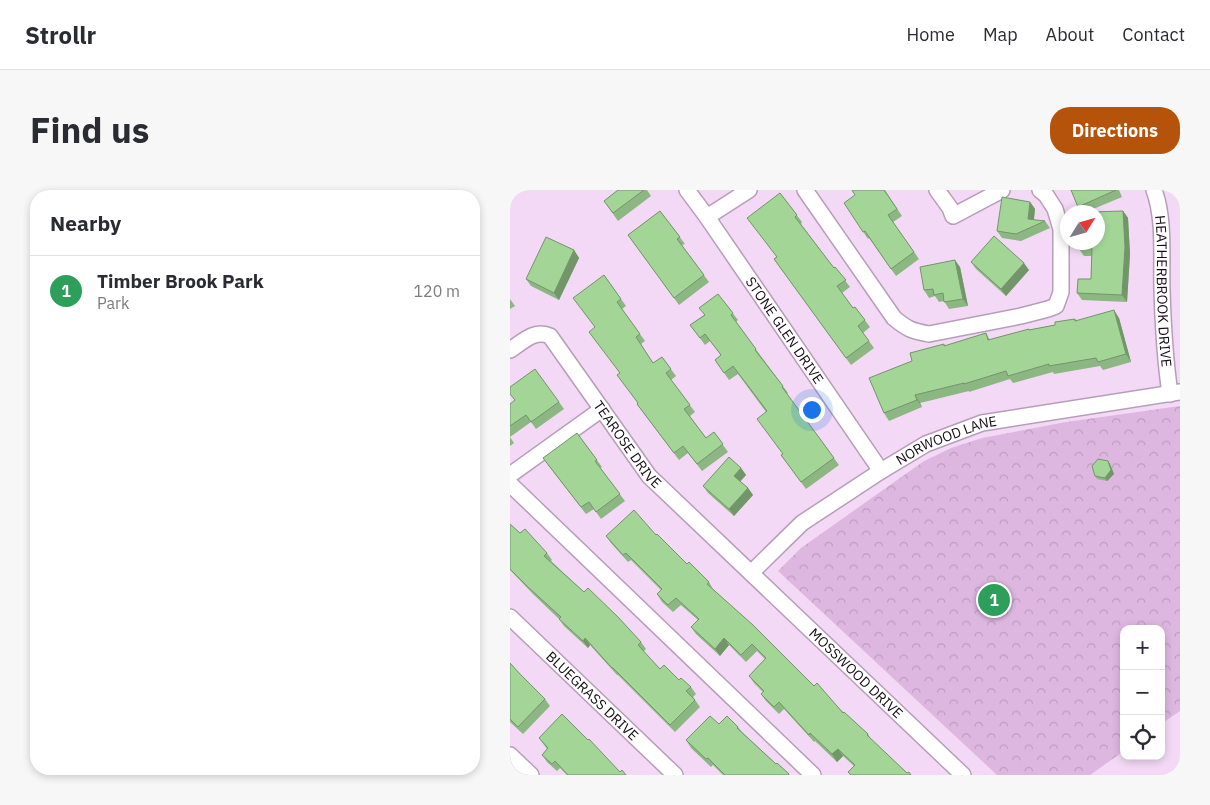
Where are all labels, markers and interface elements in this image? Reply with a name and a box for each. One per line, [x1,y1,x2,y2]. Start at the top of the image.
text: Strollr [25,19,96,51]
text: Home [907,23,955,46]
text: Map [983,23,1018,46]
text: About [1046,23,1094,46]
text: Contact [1122,23,1185,46]
text: Find us [30,107,149,153]
button: Directions [1050,107,1180,154]
north arrow [1060,205,1105,250]
text: Nearby [50,209,121,237]
street label: HEATHERBROOK DRIVE [1151,214,1176,368]
text: Timber Brook Park [97,269,264,293]
street label: STONE GLEN DRIVE [742,273,828,387]
text: 1 [61,281,71,301]
text: 120 m [413,281,460,301]
text: Park [97,293,129,313]
street label: TEAROSE DRIVE [590,397,665,492]
your location [799,397,825,423]
street label: NORWOOD LANE [893,412,998,469]
pin: 1 [978,581,1010,619]
street label: MOSSWOOD DRIVE [805,624,907,722]
map controls [1120,625,1165,760]
button: + [1120,625,1165,670]
street label: BLUEGRASS DRIVE [542,647,642,744]
button: − [1120,670,1165,715]
button: locate [1120,715,1165,760]

